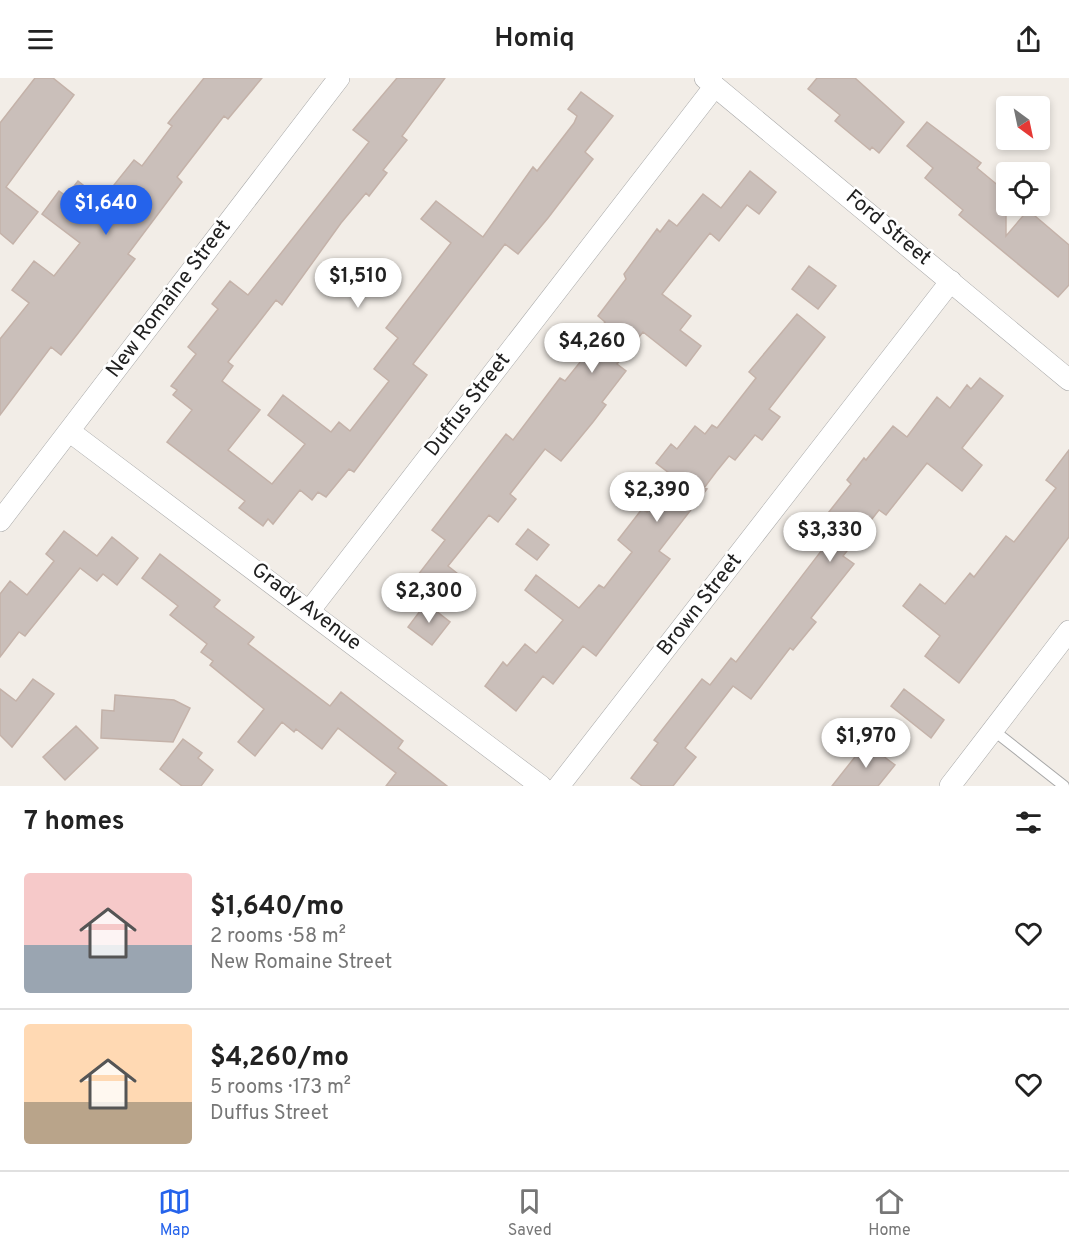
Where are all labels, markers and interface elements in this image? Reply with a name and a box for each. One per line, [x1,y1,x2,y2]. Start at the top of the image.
text: Homiq [494,22,575,56]
icon: menu [24,23,57,56]
icon: share [1012,23,1045,56]
north arrow [996,96,1050,150]
map controls [996,96,1050,216]
button: locate [996,162,1050,216]
street label: Ford Street [840,184,936,272]
pin: $1,640 [57,185,155,236]
text: $1,640 [74,191,138,217]
street label: New Romaine Street [101,214,237,384]
pin: $1,510 [309,258,407,309]
text: $1,510 [329,264,387,290]
pin: $4,260 [543,323,641,374]
text: $4,260 [558,329,626,355]
street label: Duffus Street [419,348,517,462]
pin: $2,390 [608,472,706,523]
text: $2,390 [624,478,690,504]
pin: $3,330 [781,512,879,563]
text: $3,330 [797,518,863,544]
street label: Brown Street [652,548,748,662]
street label: Grady Avenue [246,557,366,657]
pin: $2,300 [380,573,478,624]
text: $2,300 [395,579,463,605]
pin: $1,970 [817,718,915,769]
text: $1,970 [835,724,897,750]
text: 7 homes [24,806,124,839]
icon: filters [1012,806,1045,839]
text: $1,640/mo [210,891,344,924]
icon: home [72,897,144,969]
icon: heart [1012,917,1045,950]
text: 2 rooms · 58 m² [210,924,346,950]
text: New Romaine Street [210,950,392,976]
text: $4,260/mo [210,1042,349,1075]
icon: home [72,1048,144,1120]
icon: heart [1012,1068,1045,1101]
text: 5 rooms · 173 m² [210,1075,351,1101]
text: Duffus Street [210,1101,329,1127]
tab: Map [158,1185,191,1241]
tab: Saved [508,1185,552,1241]
tab: Home [868,1185,911,1241]

